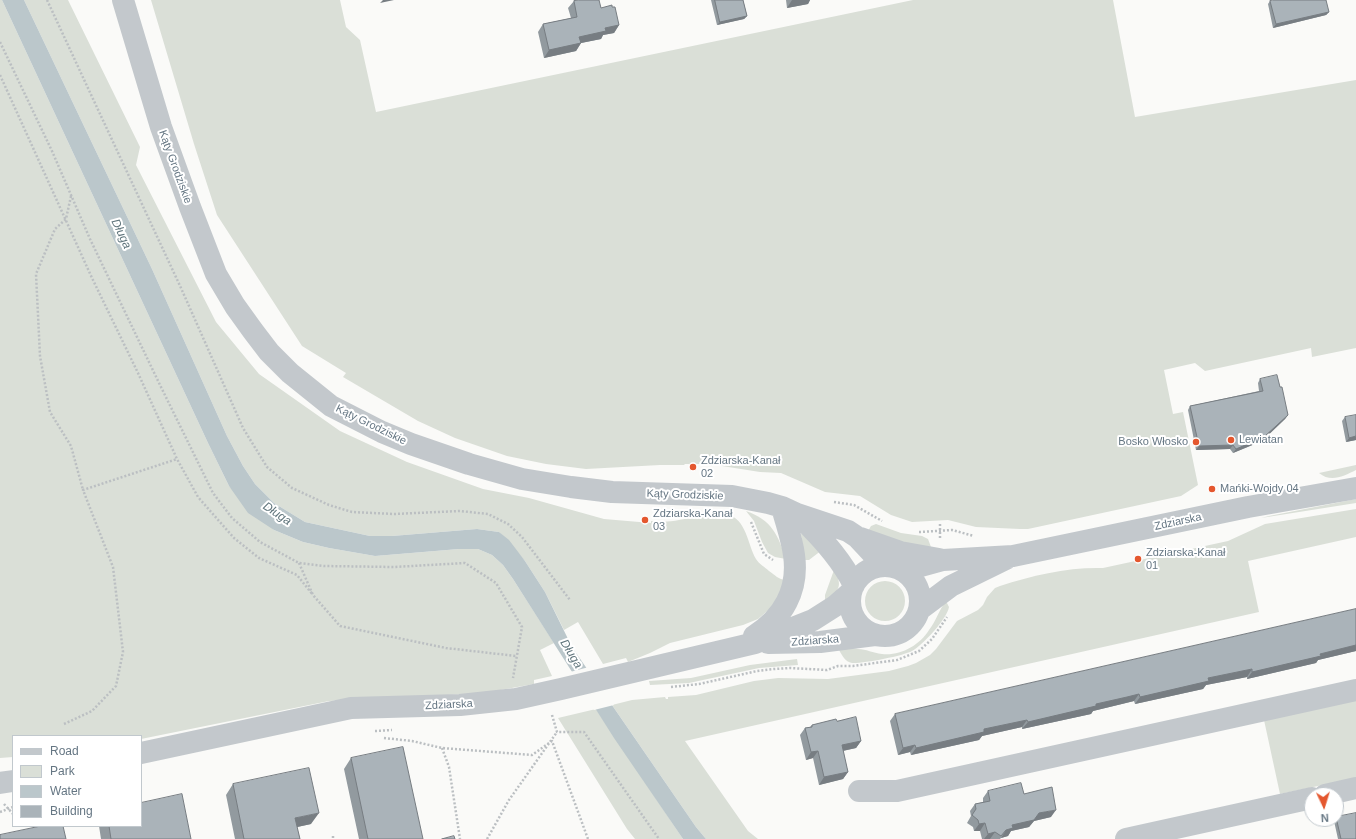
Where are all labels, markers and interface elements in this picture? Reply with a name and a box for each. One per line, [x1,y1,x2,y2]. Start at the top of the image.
street label: Kąty Grodziskie [156,129,194,205]
water label: Długa [108,217,134,251]
street label: Kąty Grodziskie [333,402,409,448]
place label: Lewiatan [1239,433,1283,447]
place label: Bosko Włosko [1118,435,1188,449]
marker: Lewiatan [1226,435,1236,445]
marker: Bosko Włosko [1191,437,1201,447]
place label: Zdziarska-Kanał 02 [701,454,780,480]
marker: Zdziarska-Kanał 02 [688,462,698,472]
place label: Mańki-Wojdy 04 [1220,482,1299,496]
marker: Mańki-Wojdy 04 [1207,484,1217,494]
street label: Kąty Grodziskie [646,487,724,503]
water label: Długa [260,499,294,529]
place label: Zdziarska-Kanał 03 [653,507,732,533]
street label: Zdziarska [1153,511,1203,533]
marker: Zdziarska-Kanał 03 [640,515,650,525]
place label: Zdziarska-Kanał 01 [1146,546,1225,572]
marker: Zdziarska-Kanał 01 [1133,554,1143,564]
street label: Zdziarska [791,633,839,649]
water label: Długa [557,637,585,671]
street label: Zdziarska [425,697,473,713]
legend [12,735,142,827]
text: Road [50,744,79,758]
text: Park [50,764,75,778]
text: Water [50,784,82,798]
north arrow [1304,787,1344,827]
text: Building [50,804,93,818]
text: N [1320,812,1329,824]

